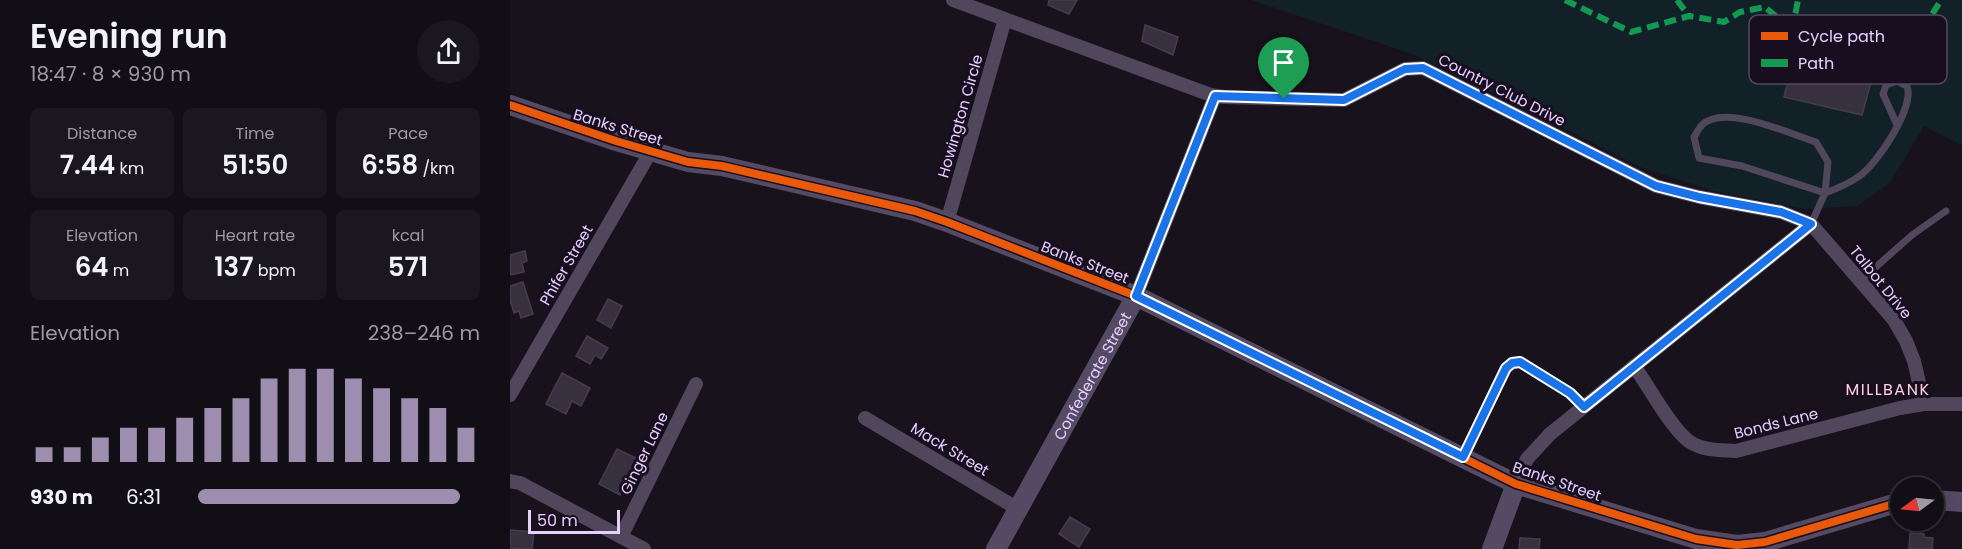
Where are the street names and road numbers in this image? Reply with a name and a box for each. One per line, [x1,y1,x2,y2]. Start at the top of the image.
street label: Country Club Drive [1435,49,1569,131]
street label: Howington Circle [932,52,988,180]
street label: Banks Street [571,103,665,151]
street label: Phifer Street [534,221,598,309]
street label: Banks Street [1038,236,1132,288]
street label: Talbot Drive [1845,241,1917,323]
street label: Confederate Street [1048,308,1136,443]
street label: Bonds Lane [1732,402,1820,444]
street label: Ginger Lane [615,408,673,498]
street label: Mack Street [907,417,993,481]
street label: Banks Street [1510,456,1604,506]

